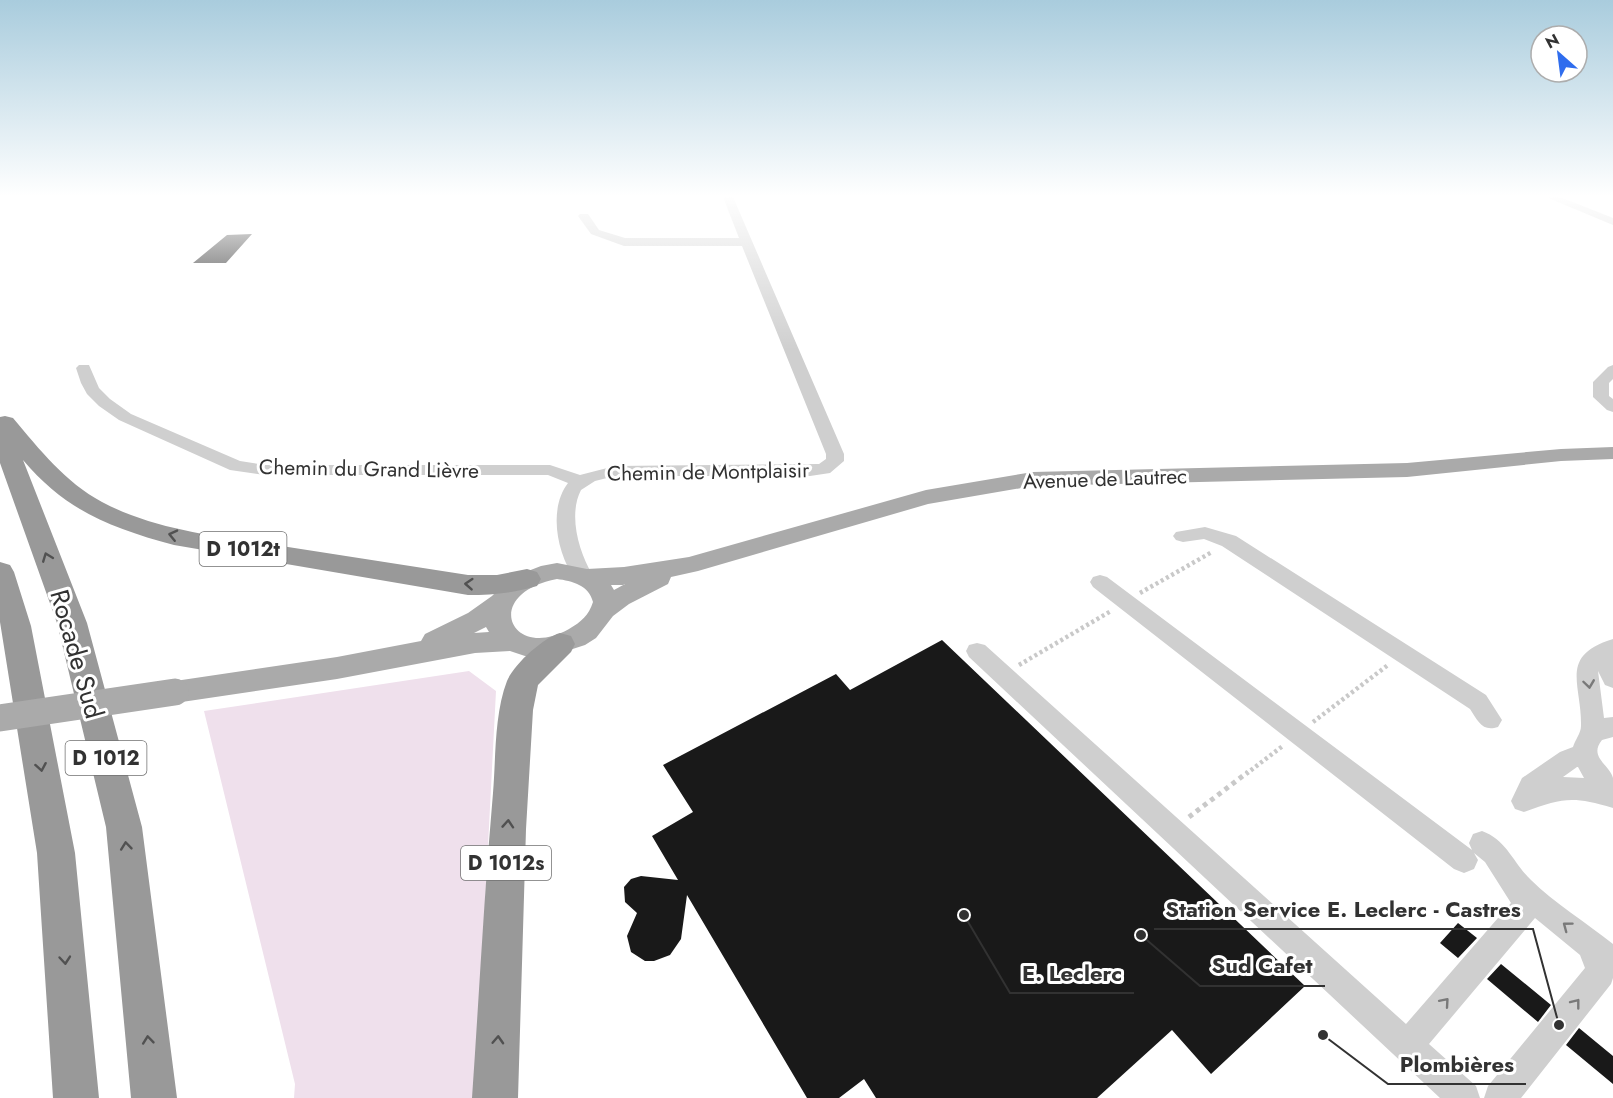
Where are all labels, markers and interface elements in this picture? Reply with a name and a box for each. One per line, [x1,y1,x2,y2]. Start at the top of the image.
north arrow [1529,24,1589,84]
text: N [1541,28,1563,54]
street label: Chemin du Grand Lièvre [259,452,479,486]
street label: Chemin de Montplaisir [606,455,810,489]
street label: Avenue de Lautrec [1022,461,1188,497]
one-way arrow [168,530,178,543]
road number: D 1012t [200,532,286,566]
one-way arrow [42,552,55,563]
one-way arrow [464,578,473,591]
street label: Rocade Sud [40,585,114,723]
one-way arrow [1583,680,1595,689]
road number: D 1012 [66,741,146,775]
one-way arrow [34,761,47,771]
one-way arrow [502,819,515,828]
one-way arrow [120,841,133,851]
road number: D 1012s [461,846,551,880]
callout: Station Service E. Leclerc - Castres [1154,889,1533,929]
text: Station Service E. Leclerc - Castres [1165,893,1521,925]
one-way arrow [1562,923,1573,934]
callout: Sud Cafet [1200,946,1325,986]
text: Sud Cafet [1211,949,1313,981]
callout: E. Leclerc [1010,953,1134,993]
one-way arrow [58,955,71,964]
text: E. Leclerc [1022,957,1122,989]
one-way arrow [1437,998,1448,1009]
one-way arrow [1569,999,1580,1010]
one-way arrow [142,1035,154,1044]
one-way arrow [491,1035,504,1044]
callout: Plombières [1388,1044,1526,1084]
text: Plombières [1400,1048,1514,1080]

